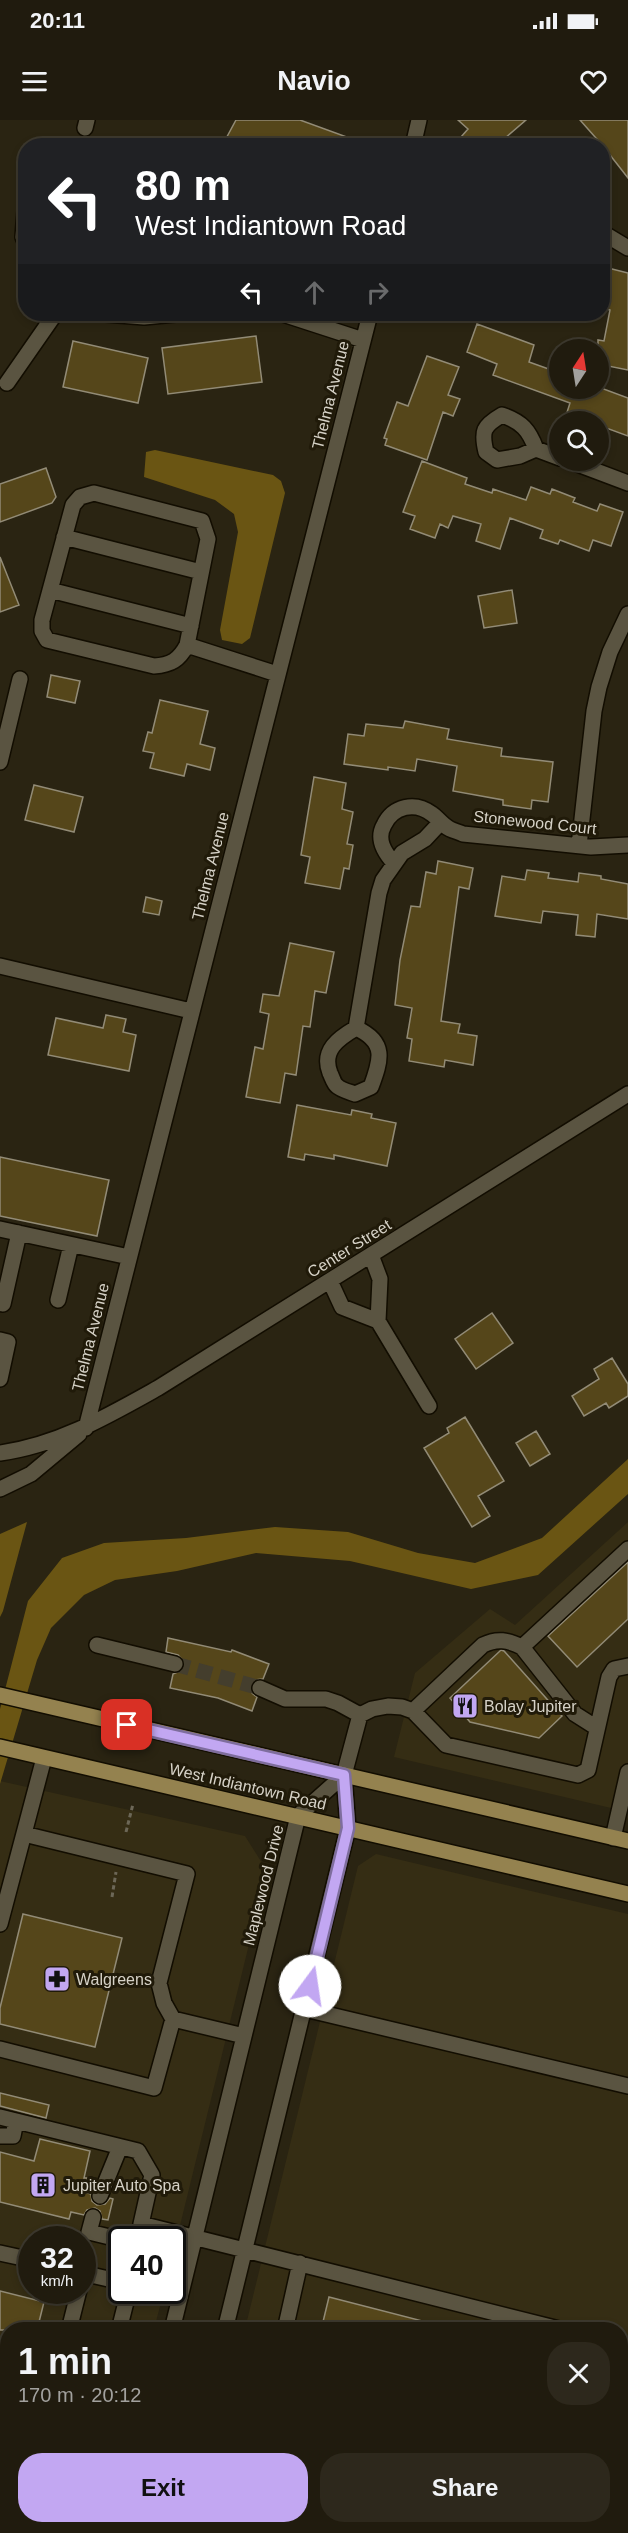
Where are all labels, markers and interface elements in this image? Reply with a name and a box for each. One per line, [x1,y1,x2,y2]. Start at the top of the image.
text: 20:11 [30,8,85,33]
icon: menu [18,65,51,98]
icon: heart [577,65,610,98]
text: Navio [277,66,351,96]
icon: left [36,162,114,240]
text: 80 m [135,162,231,209]
text: West Indiantown Road [135,211,406,241]
icon: left [235,276,268,309]
icon: ahead [298,276,331,309]
icon: right [361,276,394,309]
street label: Thelma Avenue [309,339,352,451]
north arrow [549,339,609,399]
map controls [549,339,609,471]
button: search [549,411,609,471]
street label: Stonewood Court [473,808,598,837]
street label: Thelma Avenue [189,810,232,922]
street label: Center Street [304,1216,395,1281]
street label: Thelma Avenue [69,1281,112,1393]
restaurant icon: Bolay Jupiter [450,1691,480,1721]
place label: Bolay Jupiter [484,1698,577,1715]
pin [101,1699,152,1750]
icon: arrive [110,1708,143,1741]
street label: West Indiantown Road [168,1760,328,1813]
street label: Maplewood Drive [240,1823,287,1947]
position arrow [278,1954,342,2018]
pharmacy icon: Walgreens [42,1964,72,1994]
place label: Walgreens [76,1971,152,1988]
building icon: Jupiter Auto Spa [28,2170,58,2200]
place label: Jupiter Auto Spa [63,2177,181,2194]
speed limit sign: 40 [108,2226,186,2304]
text: 32 [40,2241,74,2274]
text: km/h [41,2272,73,2289]
text: 1 min [18,2341,112,2382]
button: close [547,2342,610,2405]
text: 170 m · 20:12 [18,2384,141,2406]
button: Exit [18,2453,308,2522]
button: Share [320,2453,610,2522]

